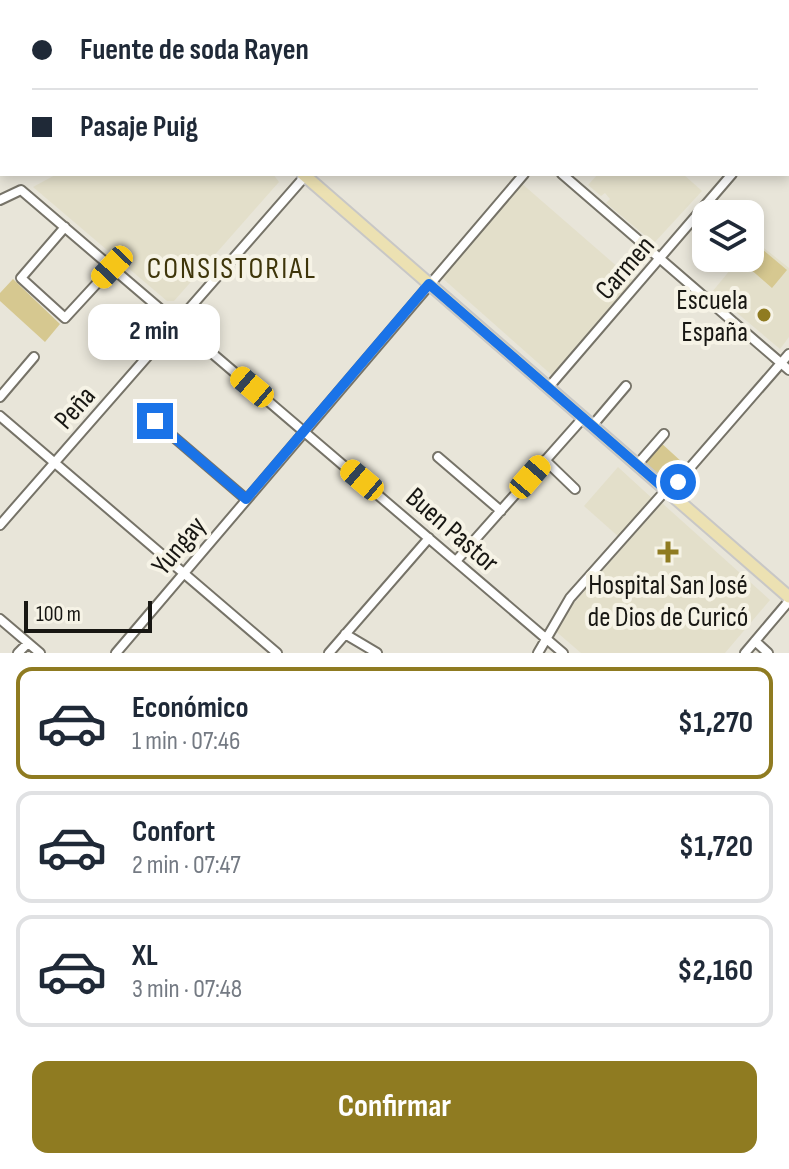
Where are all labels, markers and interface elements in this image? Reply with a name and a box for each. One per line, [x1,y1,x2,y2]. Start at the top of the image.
text: Fuente de soda Rayen [80,32,309,68]
text: Pasaje Puig [80,109,198,145]
map controls [692,200,764,272]
button: layers [692,200,764,272]
street label: Carmen [589,230,662,306]
car [87,241,137,293]
district label: CONSISTORIAL [147,251,317,287]
place label: Escuela España [676,284,748,349]
callout: 2 min [89,305,221,361]
marker: Escuela España [755,306,773,324]
text: 2 min [129,316,179,347]
car [226,362,278,412]
street label: Peña [48,380,103,436]
route end [137,403,173,439]
car [505,451,555,503]
car [336,455,388,505]
route start [660,464,696,500]
street label: Buen Pastor [399,481,505,579]
street label: Yungay [145,510,213,582]
marker: Hospital San José de Dios de Curicó [657,541,679,563]
place label: Hospital San José de Dios de Curicó [587,569,749,634]
scale bar [24,597,152,633]
text: 100 m [36,601,81,628]
icon: car [36,687,108,759]
text: Económico [132,690,249,726]
text: $1,270 [678,705,753,741]
text: 1 min · 07:46 [132,726,240,757]
icon: car [36,811,108,883]
text: Confort [132,814,215,850]
text: $1,720 [679,829,753,865]
text: 2 min · 07:47 [132,850,241,881]
icon: car [36,935,108,1007]
text: XL [132,938,158,974]
text: $2,160 [677,953,753,989]
text: 3 min · 07:48 [132,974,242,1005]
button: Confirmar [32,1061,757,1153]

